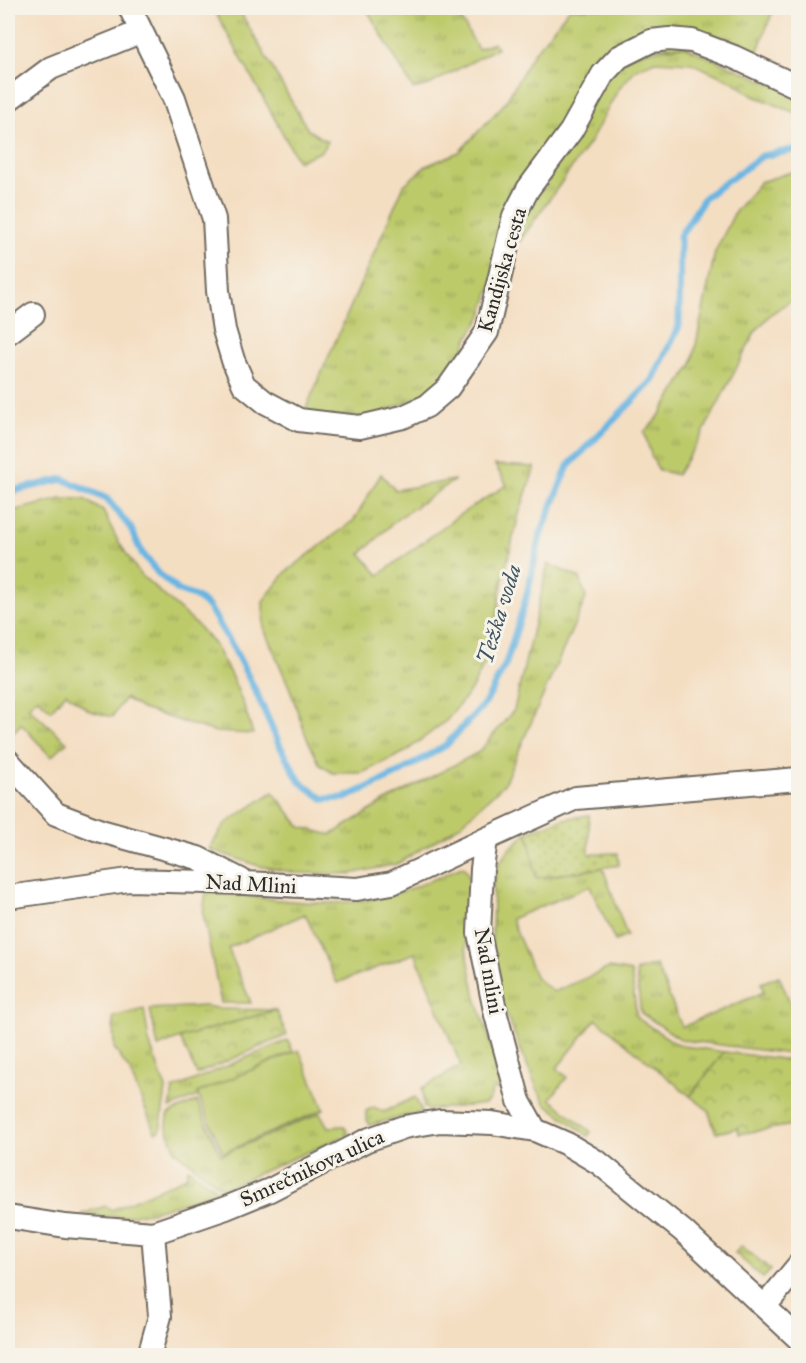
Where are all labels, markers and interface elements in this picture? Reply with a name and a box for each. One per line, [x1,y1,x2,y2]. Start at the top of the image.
street label: Kandijska cesta [472,204,532,336]
water label: Težka voda [471,561,527,667]
street label: Nad Mlini [205,869,298,899]
street label: Nad mlini [469,926,509,1017]
street label: Smrečnikova ulica [236,1123,388,1213]

